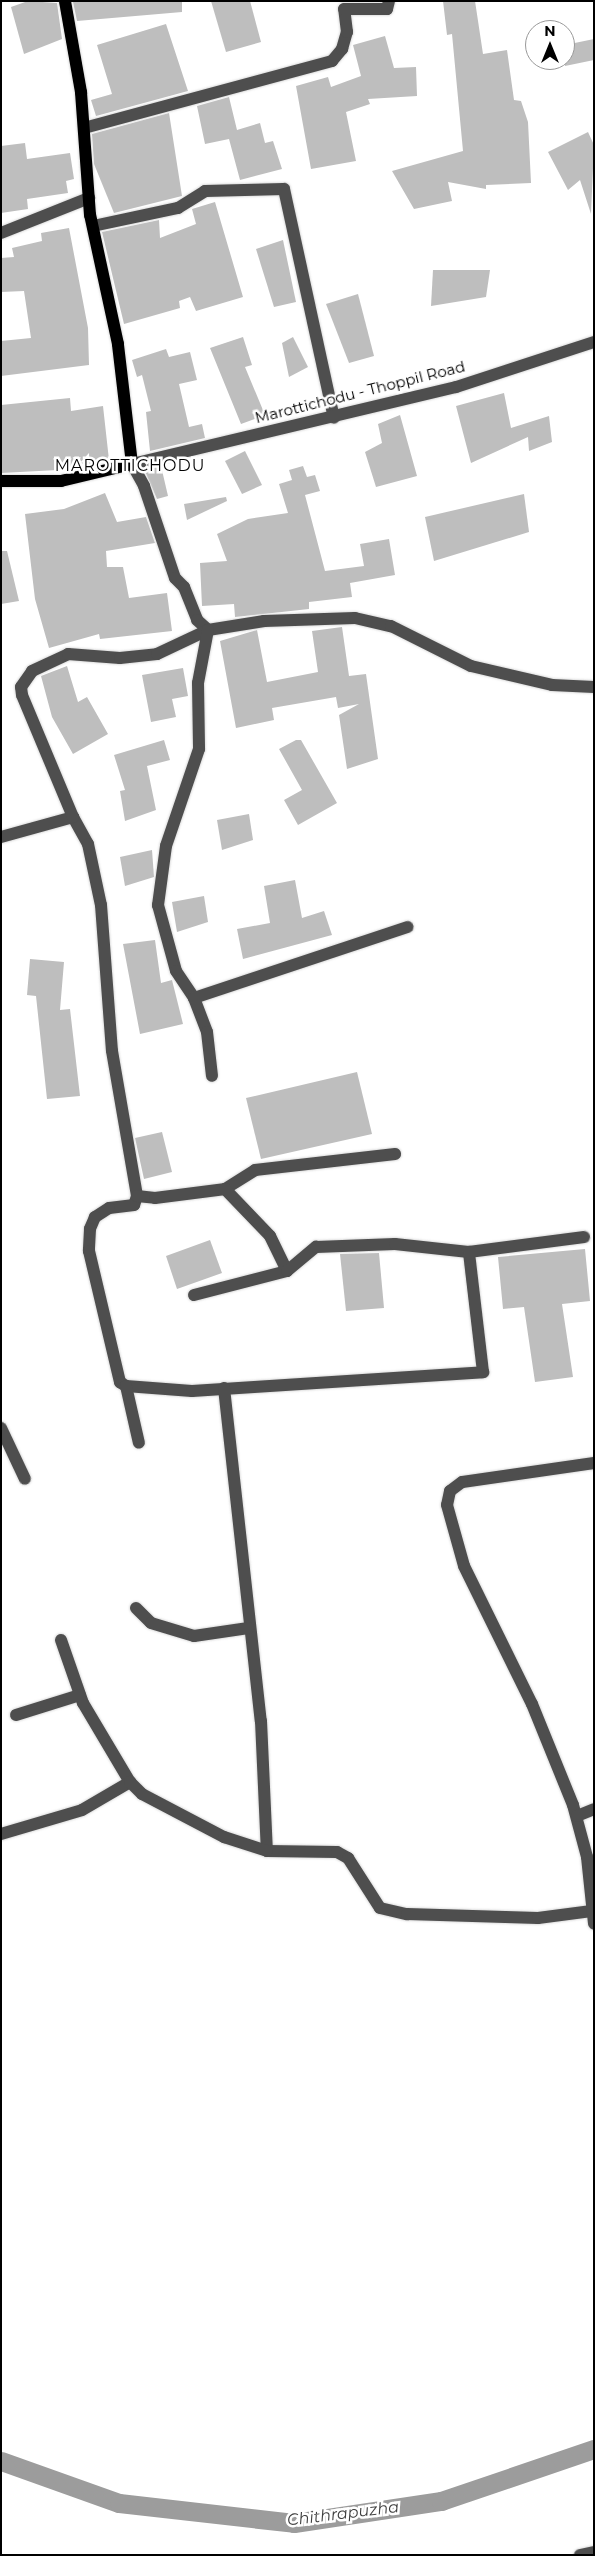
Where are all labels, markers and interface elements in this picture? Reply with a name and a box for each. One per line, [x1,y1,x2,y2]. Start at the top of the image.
north arrow [525,20,575,70]
text: N [544,22,556,40]
street label: Marottichodu - Thoppil Road [253,357,467,427]
district label: MAROTTICHODU [53,456,207,476]
water label: Chithrapuzha [286,2498,400,2530]

